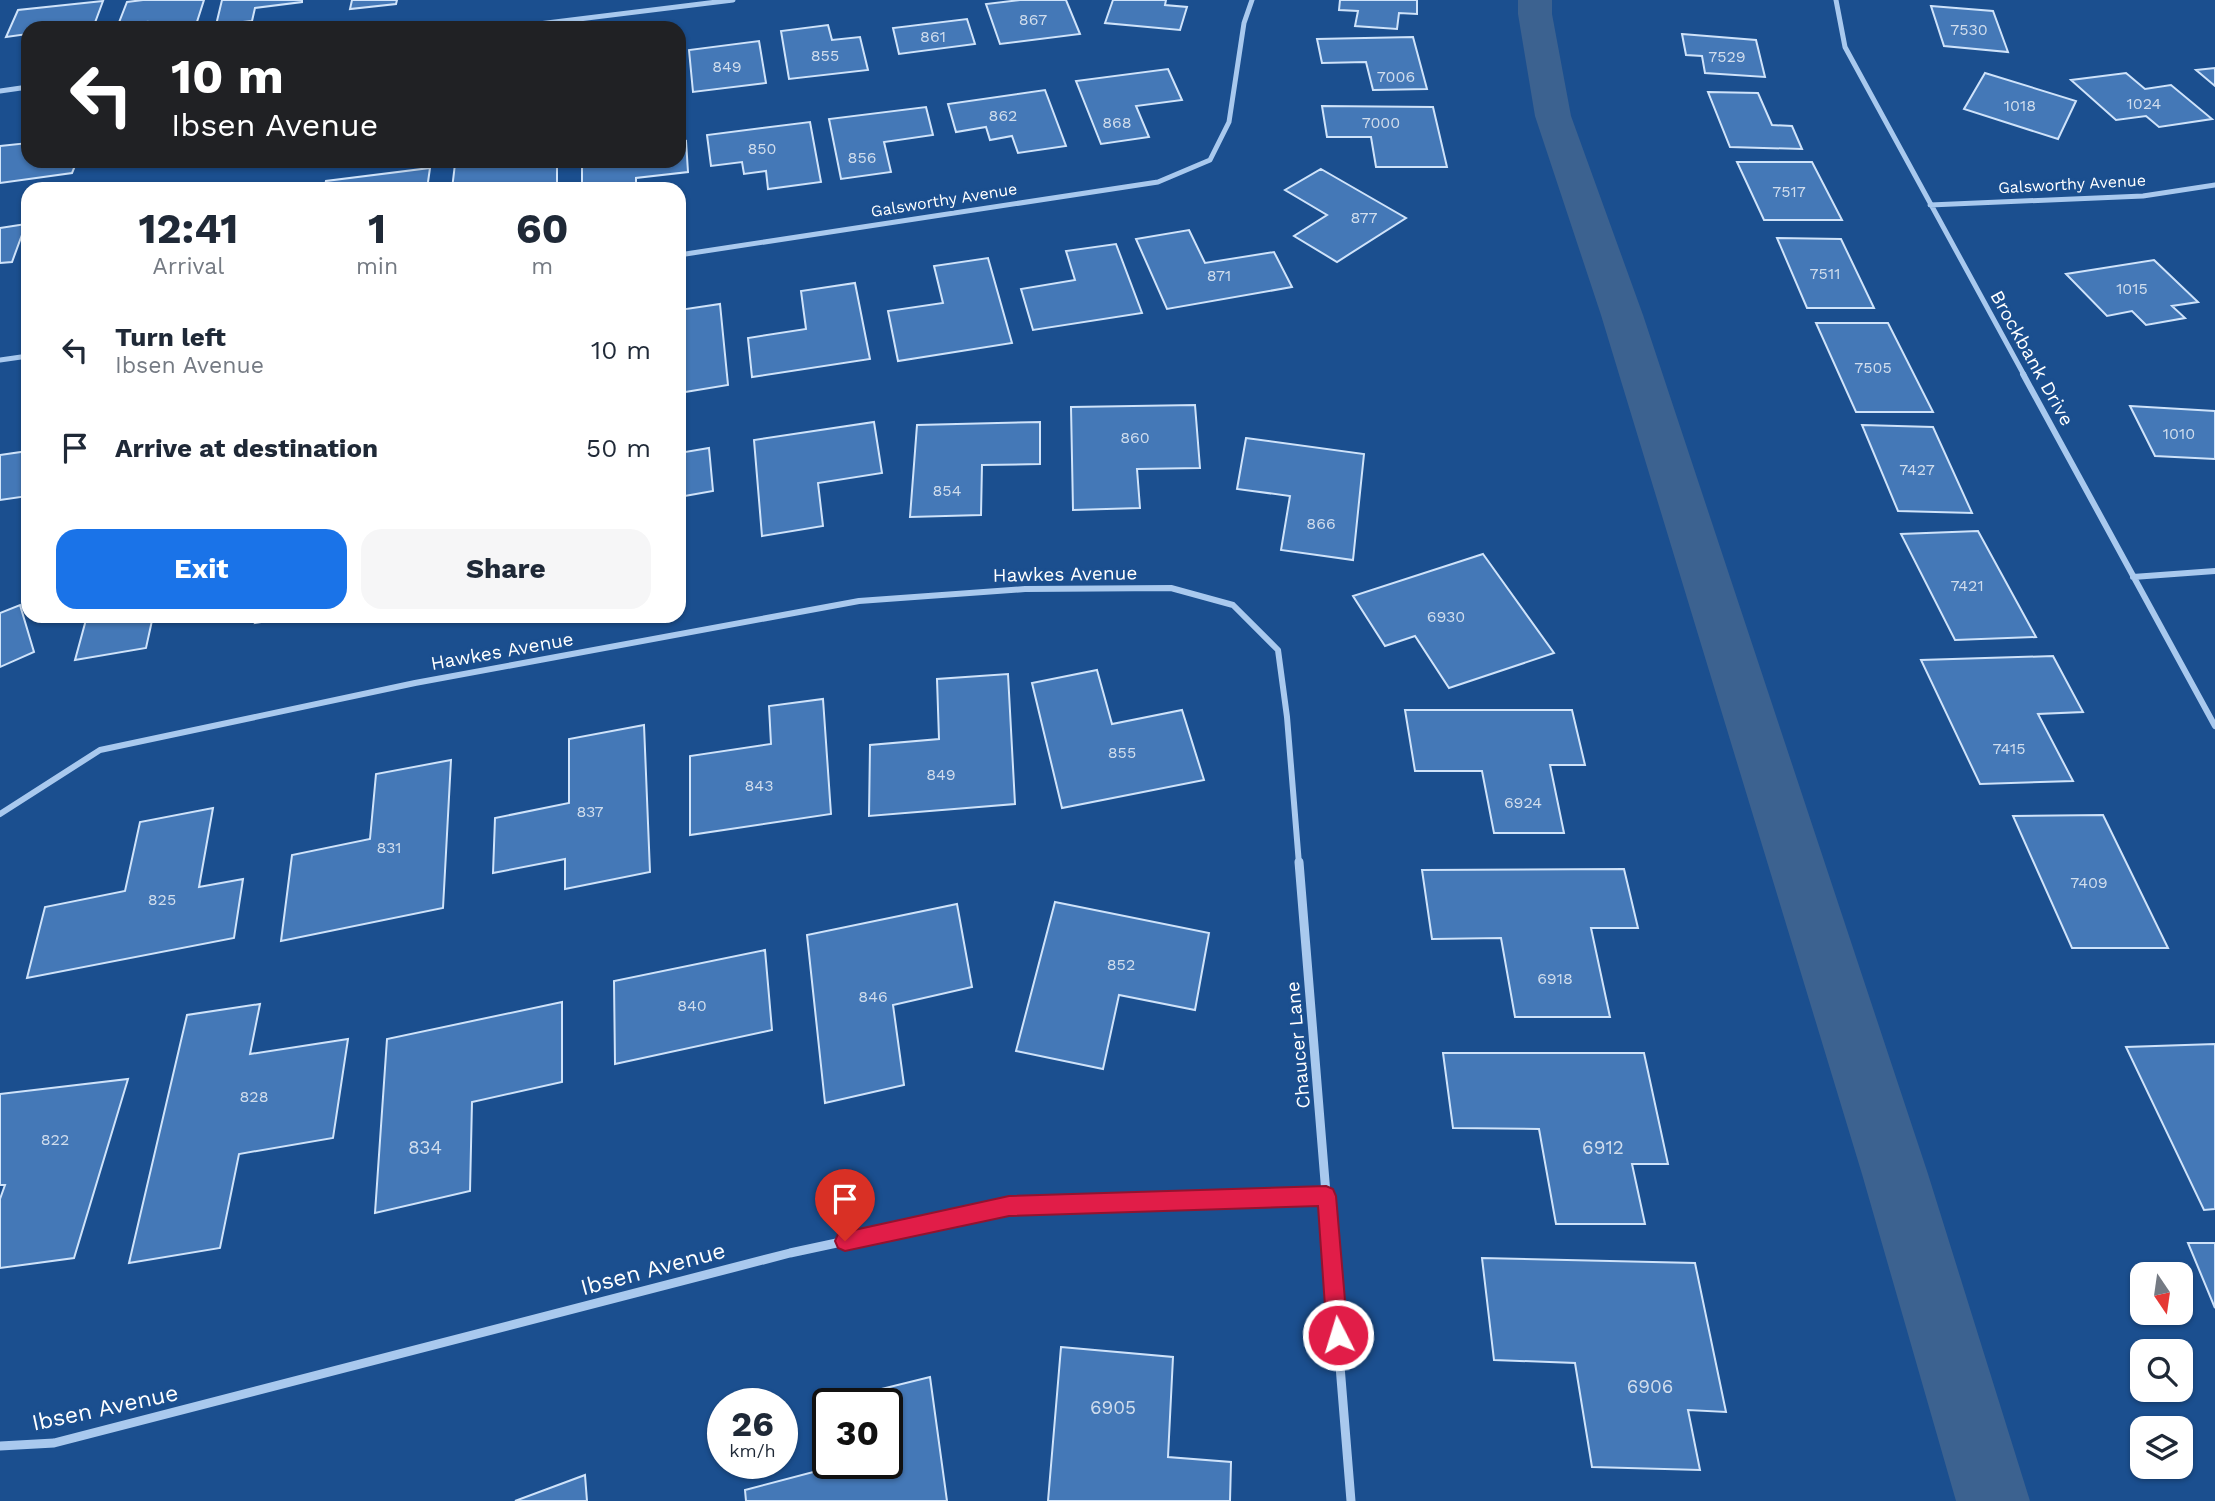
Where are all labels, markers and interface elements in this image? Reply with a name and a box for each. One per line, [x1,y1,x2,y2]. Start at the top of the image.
house number: 867 [1019,10,1047,29]
house number: 7530 [1950,20,1988,39]
house number: 861 [920,27,946,46]
house number: 855 [811,46,839,65]
text: 10 m [171,47,284,105]
house number: 7529 [1708,47,1746,66]
icon: left [56,49,147,140]
house number: 849 [712,57,742,76]
house number: 7006 [1377,67,1415,86]
house number: 1024 [2127,94,2162,113]
house number: 1018 [2004,96,2036,115]
text: Ibsen Avenue [171,106,378,144]
house number: 862 [989,106,1017,125]
house number: 868 [1102,113,1132,132]
house number: 7000 [1362,113,1400,132]
house number: 850 [747,139,777,158]
house number: 856 [848,148,876,167]
street label: Galsworthy Avenue [1998,171,2146,197]
street label: Galsworthy Avenue [869,179,1019,221]
house number: 7517 [1772,182,1806,201]
text: 12:41 [138,204,238,253]
text: 1 [368,204,386,253]
text: 60 [516,204,569,253]
house number: 877 [1350,208,1378,227]
text: Arrival [153,253,224,280]
text: min [356,253,398,280]
text: m [531,253,553,280]
house number: 7511 [1810,264,1840,283]
house number: 871 [1207,266,1231,285]
house number: 1015 [2116,279,2148,298]
street label: Brockbank Drive [1985,286,2079,430]
text: Turn left [115,322,226,352]
icon: left [56,331,94,369]
text: 10 m [591,335,651,365]
text: Ibsen Avenue [115,352,264,379]
house number: 7505 [1854,358,1892,377]
house number: 1010 [2163,424,2195,443]
house number: 860 [1120,428,1150,447]
icon: arrive [56,429,94,467]
text: Arrive at destination [115,433,378,463]
text: 50 m [586,433,651,463]
house number: 7427 [1899,460,1935,479]
house number: 854 [933,481,962,500]
house number: 866 [1306,514,1336,533]
button: Exit [56,529,347,609]
button: Share [361,529,651,609]
street label: Hawkes Avenue [993,561,1137,587]
house number: 7421 [1950,576,1984,595]
house number: 6930 [1427,607,1465,626]
street label: Hawkes Avenue [429,627,575,675]
house number: 7415 [1993,739,2025,758]
house number: 855 [1108,743,1136,762]
house number: 849 [926,765,956,784]
house number: 843 [745,776,773,795]
house number: 6924 [1504,793,1542,812]
house number: 837 [576,802,604,821]
house number: 831 [376,838,402,857]
house number: 7409 [2070,873,2108,892]
house number: 825 [148,890,176,909]
house number: 852 [1107,955,1135,974]
house number: 6918 [1537,969,1573,988]
street label: Chaucer Lane [1281,980,1315,1110]
house number: 846 [858,987,888,1006]
house number: 840 [677,996,707,1015]
house number: 828 [239,1087,269,1106]
house number: 822 [41,1130,69,1149]
house number: 834 [408,1136,442,1159]
house number: 6912 [1582,1136,1624,1159]
pin [815,1169,875,1241]
icon: arrive [826,1180,864,1218]
street label: Ibsen Avenue [578,1237,728,1301]
north arrow [2130,1262,2193,1325]
map controls [2130,1262,2193,1479]
position arrow [1301,1298,1375,1372]
button: search [2130,1339,2193,1402]
house number: 6906 [1627,1375,1673,1398]
street label: Ibsen Avenue [29,1379,181,1437]
speed limit sign: 30 [812,1388,903,1479]
house number: 6905 [1090,1396,1136,1419]
text: 26 [731,1403,774,1445]
button: layers [2130,1416,2193,1479]
text: km/h [729,1440,776,1461]

